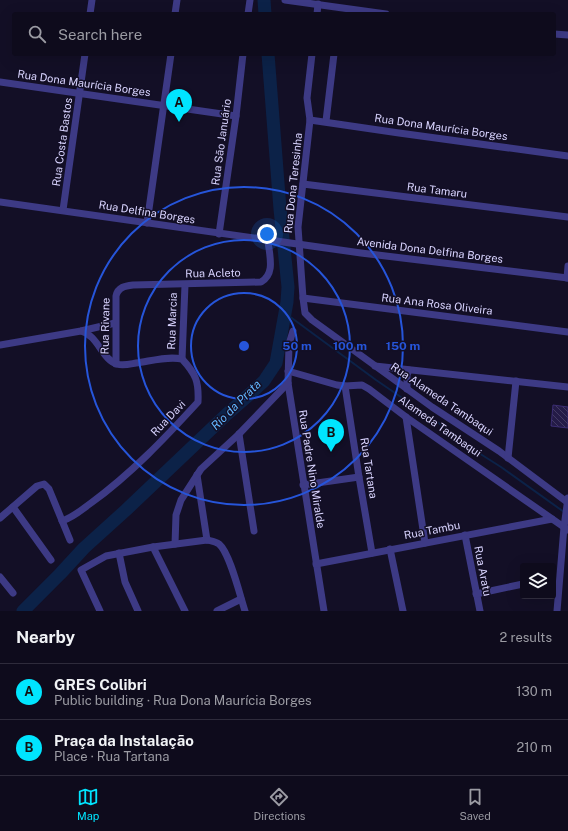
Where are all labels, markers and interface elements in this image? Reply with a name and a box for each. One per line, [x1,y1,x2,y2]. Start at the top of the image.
search box [12,12,556,56]
icon: search [26,23,48,45]
text: Search here [58,26,142,43]
street label: Rua Dona Maurícia Borges [17,68,152,98]
pin: A [166,89,192,122]
street label: Rua Costa Bastos [50,96,74,187]
street label: Rua Sāo Januário [209,98,233,186]
street label: Rua Dona Maurícia Borges [374,112,509,142]
street label: Rua Dona Teresinha [282,132,304,234]
street label: Rua Tamaru [406,180,468,200]
street label: Rua Delfina Borges [98,198,197,226]
your location [257,224,277,244]
street label: Avenida Dona Delfina Borges [356,235,504,265]
street label: Rua Acleto [185,267,241,279]
street label: Rua Ana Rosa Oliveira [381,291,493,317]
street label: Rua Marcia [165,292,179,350]
street label: Rua Rivane [99,298,111,354]
centre of rings [237,339,251,353]
text: 50 m [282,339,312,353]
text: 100 m [333,339,367,353]
text: 150 m [386,339,420,353]
street label: Rua Alameda Tambaqui [388,360,496,438]
water label: Rio da Prata [208,377,264,433]
street label: Alameda Tambaqui [396,392,484,460]
street label: Rua Davi [148,398,188,438]
street label: Rua Padre Nino Miralde [297,409,327,529]
pin: B [318,419,344,452]
street label: Rua Tartana [358,437,380,499]
street label: Rua Tambu [403,519,461,541]
street label: Rua Aratu [472,545,494,597]
map controls [520,563,556,599]
button: layers [520,563,556,599]
text: Nearby [16,627,75,647]
text: 2 results [500,630,552,645]
text: GRES Colibri [54,676,147,693]
text: A [24,684,34,699]
text: 130 m [516,684,552,699]
text: Public building · Rua Dona Maurícia Borges [54,693,312,708]
text: Praça da Instalação [54,732,194,749]
text: B [25,740,33,755]
text: 210 m [517,740,552,755]
text: Place · Rua Tartana [54,749,169,764]
tab: Map [77,786,99,822]
tab: Directions [254,786,305,822]
tab: Saved [459,786,491,822]

